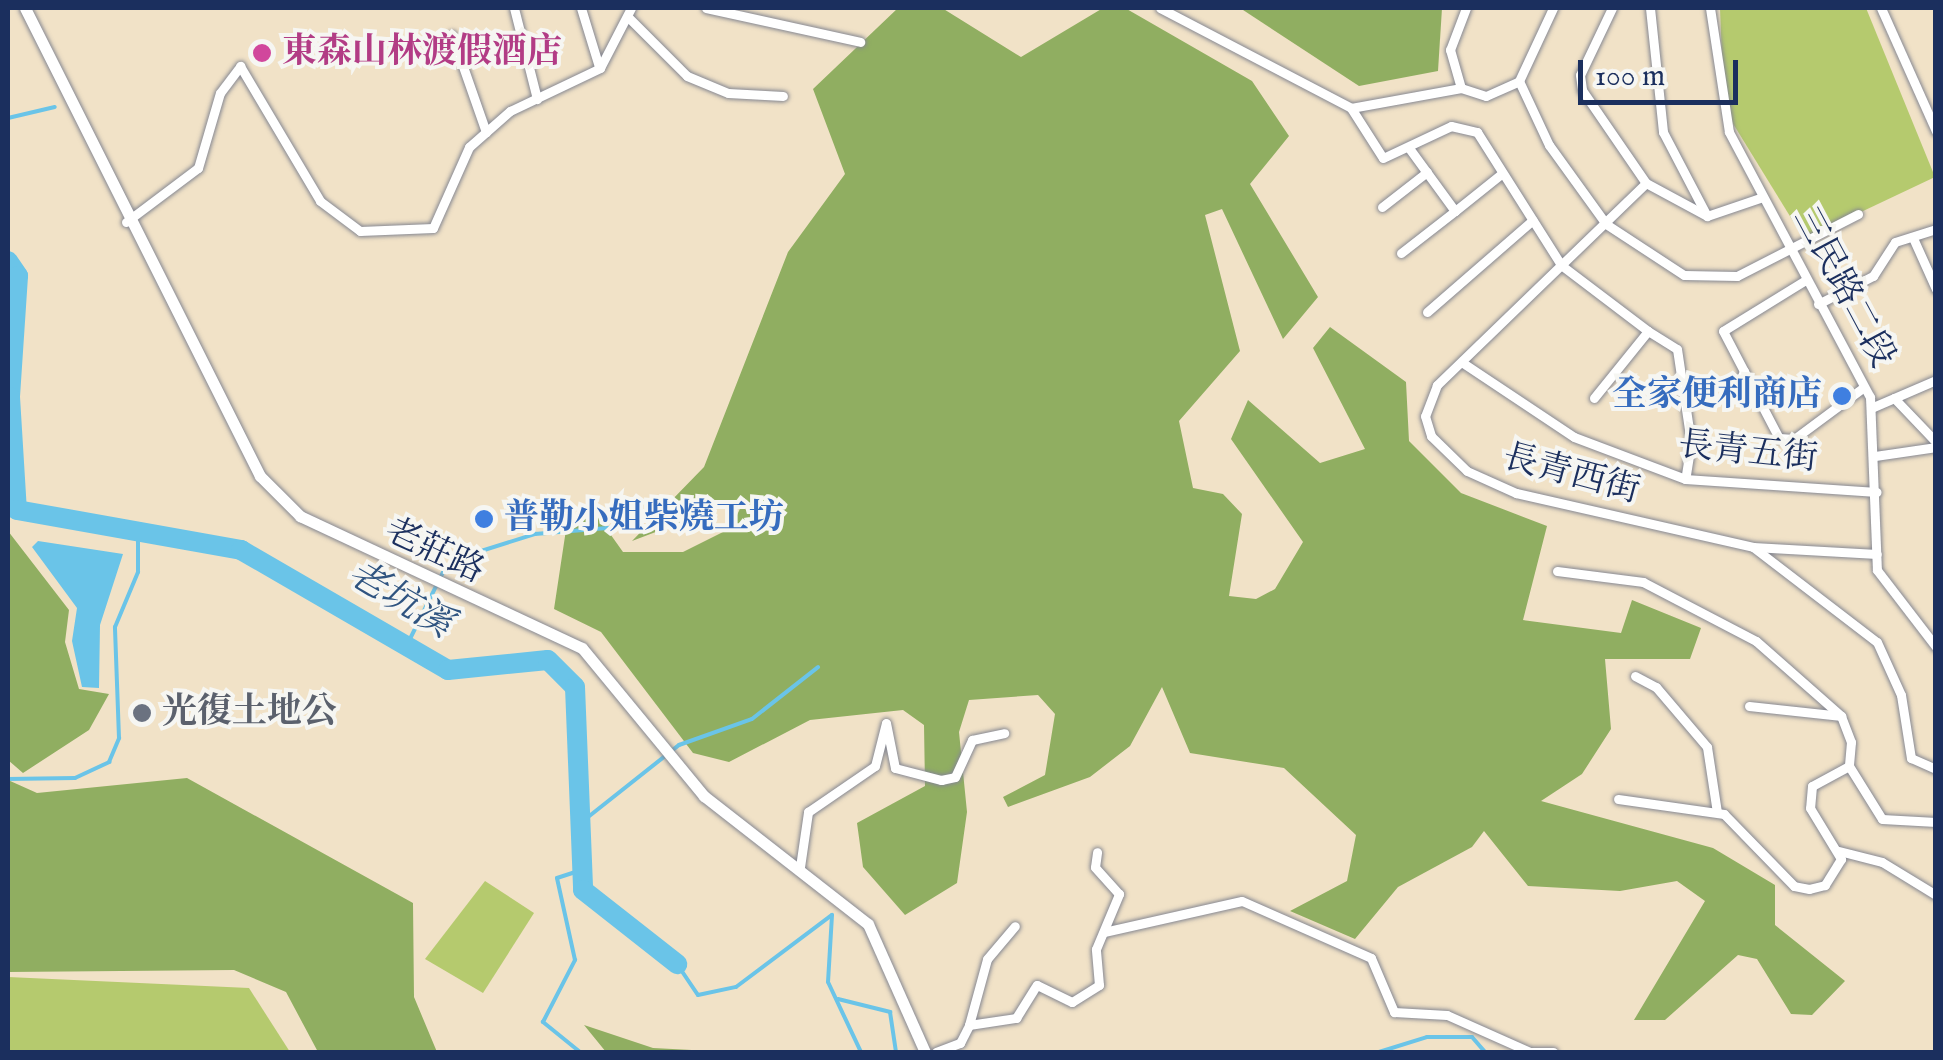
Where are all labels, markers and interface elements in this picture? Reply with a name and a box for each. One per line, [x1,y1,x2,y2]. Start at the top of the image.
place label: 東森山林渡假酒店 [282,32,562,74]
scale bar [1583,40,1743,102]
marker: 東森山林渡假酒店 [251,42,273,64]
text: 100 m [1595,58,1665,96]
street label: 三民路二段 [1783,201,1903,375]
place label: 全家便利商店 [1612,375,1822,417]
marker: 全家便利商店 [1831,385,1853,407]
street label: 長青五街 [1676,425,1820,481]
street label: 長青西街 [1498,437,1644,513]
place label: 普勒小姐柴燒工坊 [504,498,784,540]
marker: 普勒小姐柴燒工坊 [473,508,495,530]
street label: 老莊路 [378,511,490,593]
water label: 老坑溪 [338,553,460,649]
place label: 光復土地公 [162,692,337,734]
marker: 光復土地公 [131,702,153,724]

